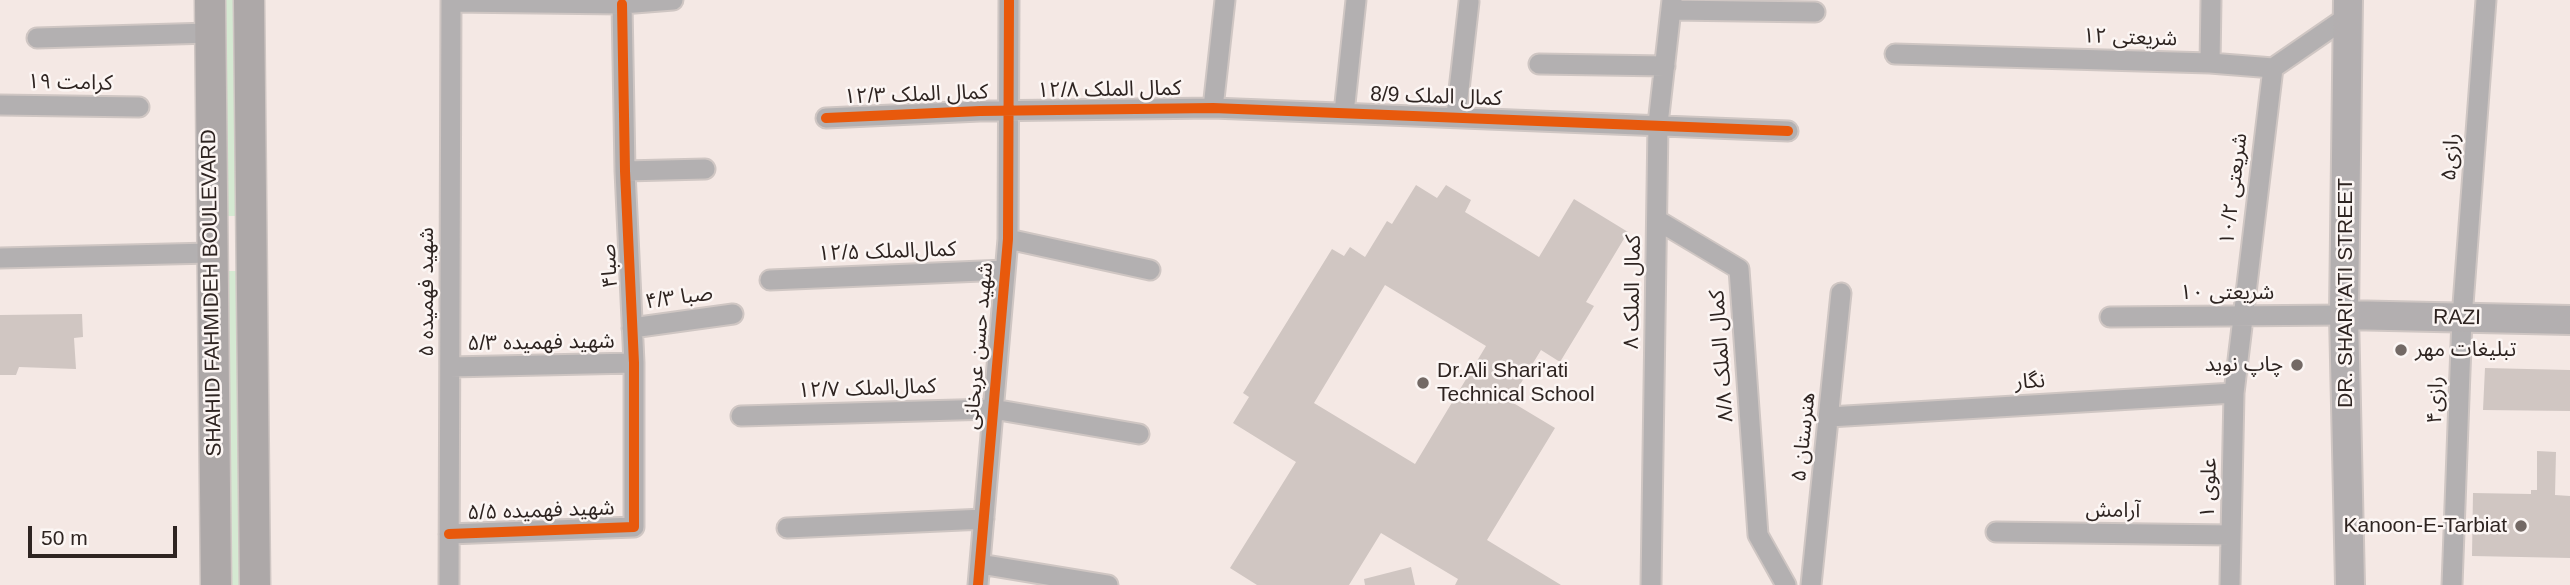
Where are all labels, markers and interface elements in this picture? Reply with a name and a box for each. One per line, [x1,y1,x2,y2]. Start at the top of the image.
street label: شریعتی ۱۲ [2082,24,2178,52]
street label: کرامت ۱۹ [27,70,113,96]
street label: کمال الملک ۱۲/۸ [1037,76,1181,104]
street label: کمال الملک ۱۲/۳ [843,80,989,110]
street label: کمال الملک 8/9 [1370,82,1502,112]
street label: SHAHID FAHMIDEH BOULEVARD [197,129,227,457]
street label: شریعتی ۱۰/۲ [2215,132,2253,246]
street label: رازی۵ [2437,132,2465,182]
street label: DR. SHARI'ATI STREET [2333,178,2359,408]
street label: شهید فهمیده ۵ [414,227,440,357]
street label: کمال الملک ۸ [1619,235,1647,349]
street label: کمال‌الملک ۱۲/۵ [817,237,957,267]
street label: صبا۴ [596,243,624,289]
street label: شهید حسن عربخانی [959,261,999,431]
street label: شریعتی ۱۰ [2180,280,2274,306]
street label: صبا ۴/۳ [644,281,714,315]
street label: کمال الملک ۸/۸ [1705,289,1739,423]
street label: RAZI [2433,305,2481,331]
street label: شهید فهمیده ۵/۳ [467,329,615,357]
place label: تبلیغات مهر [2415,337,2516,363]
marker: تبلیغات مهر [2393,342,2409,358]
place label: چاپ نوید [2205,352,2283,378]
marker: چاپ نوید [2289,357,2305,373]
place label: Dr.Ali Shari'ati Technical School [1437,358,1595,408]
street label: نگار [2014,369,2046,395]
street label: کمال‌الملک ۱۲/۷ [797,374,937,404]
marker: Dr.Ali Shari'ati Technical School [1415,375,1431,391]
street label: رازی۴ [2423,376,2449,424]
street label: هنرستان ۵ [1787,391,1821,483]
street label: علوی ۱ [2195,457,2223,519]
street label: شهید فهمیده ۵/۵ [467,496,615,526]
street label: آرامش [2085,498,2141,524]
scale bar [32,512,180,556]
place label: Kanoon-E-Tarbiat [2344,513,2507,539]
marker: Kanoon-E-Tarbiat [2513,518,2529,534]
text: 50 m [41,526,88,549]

